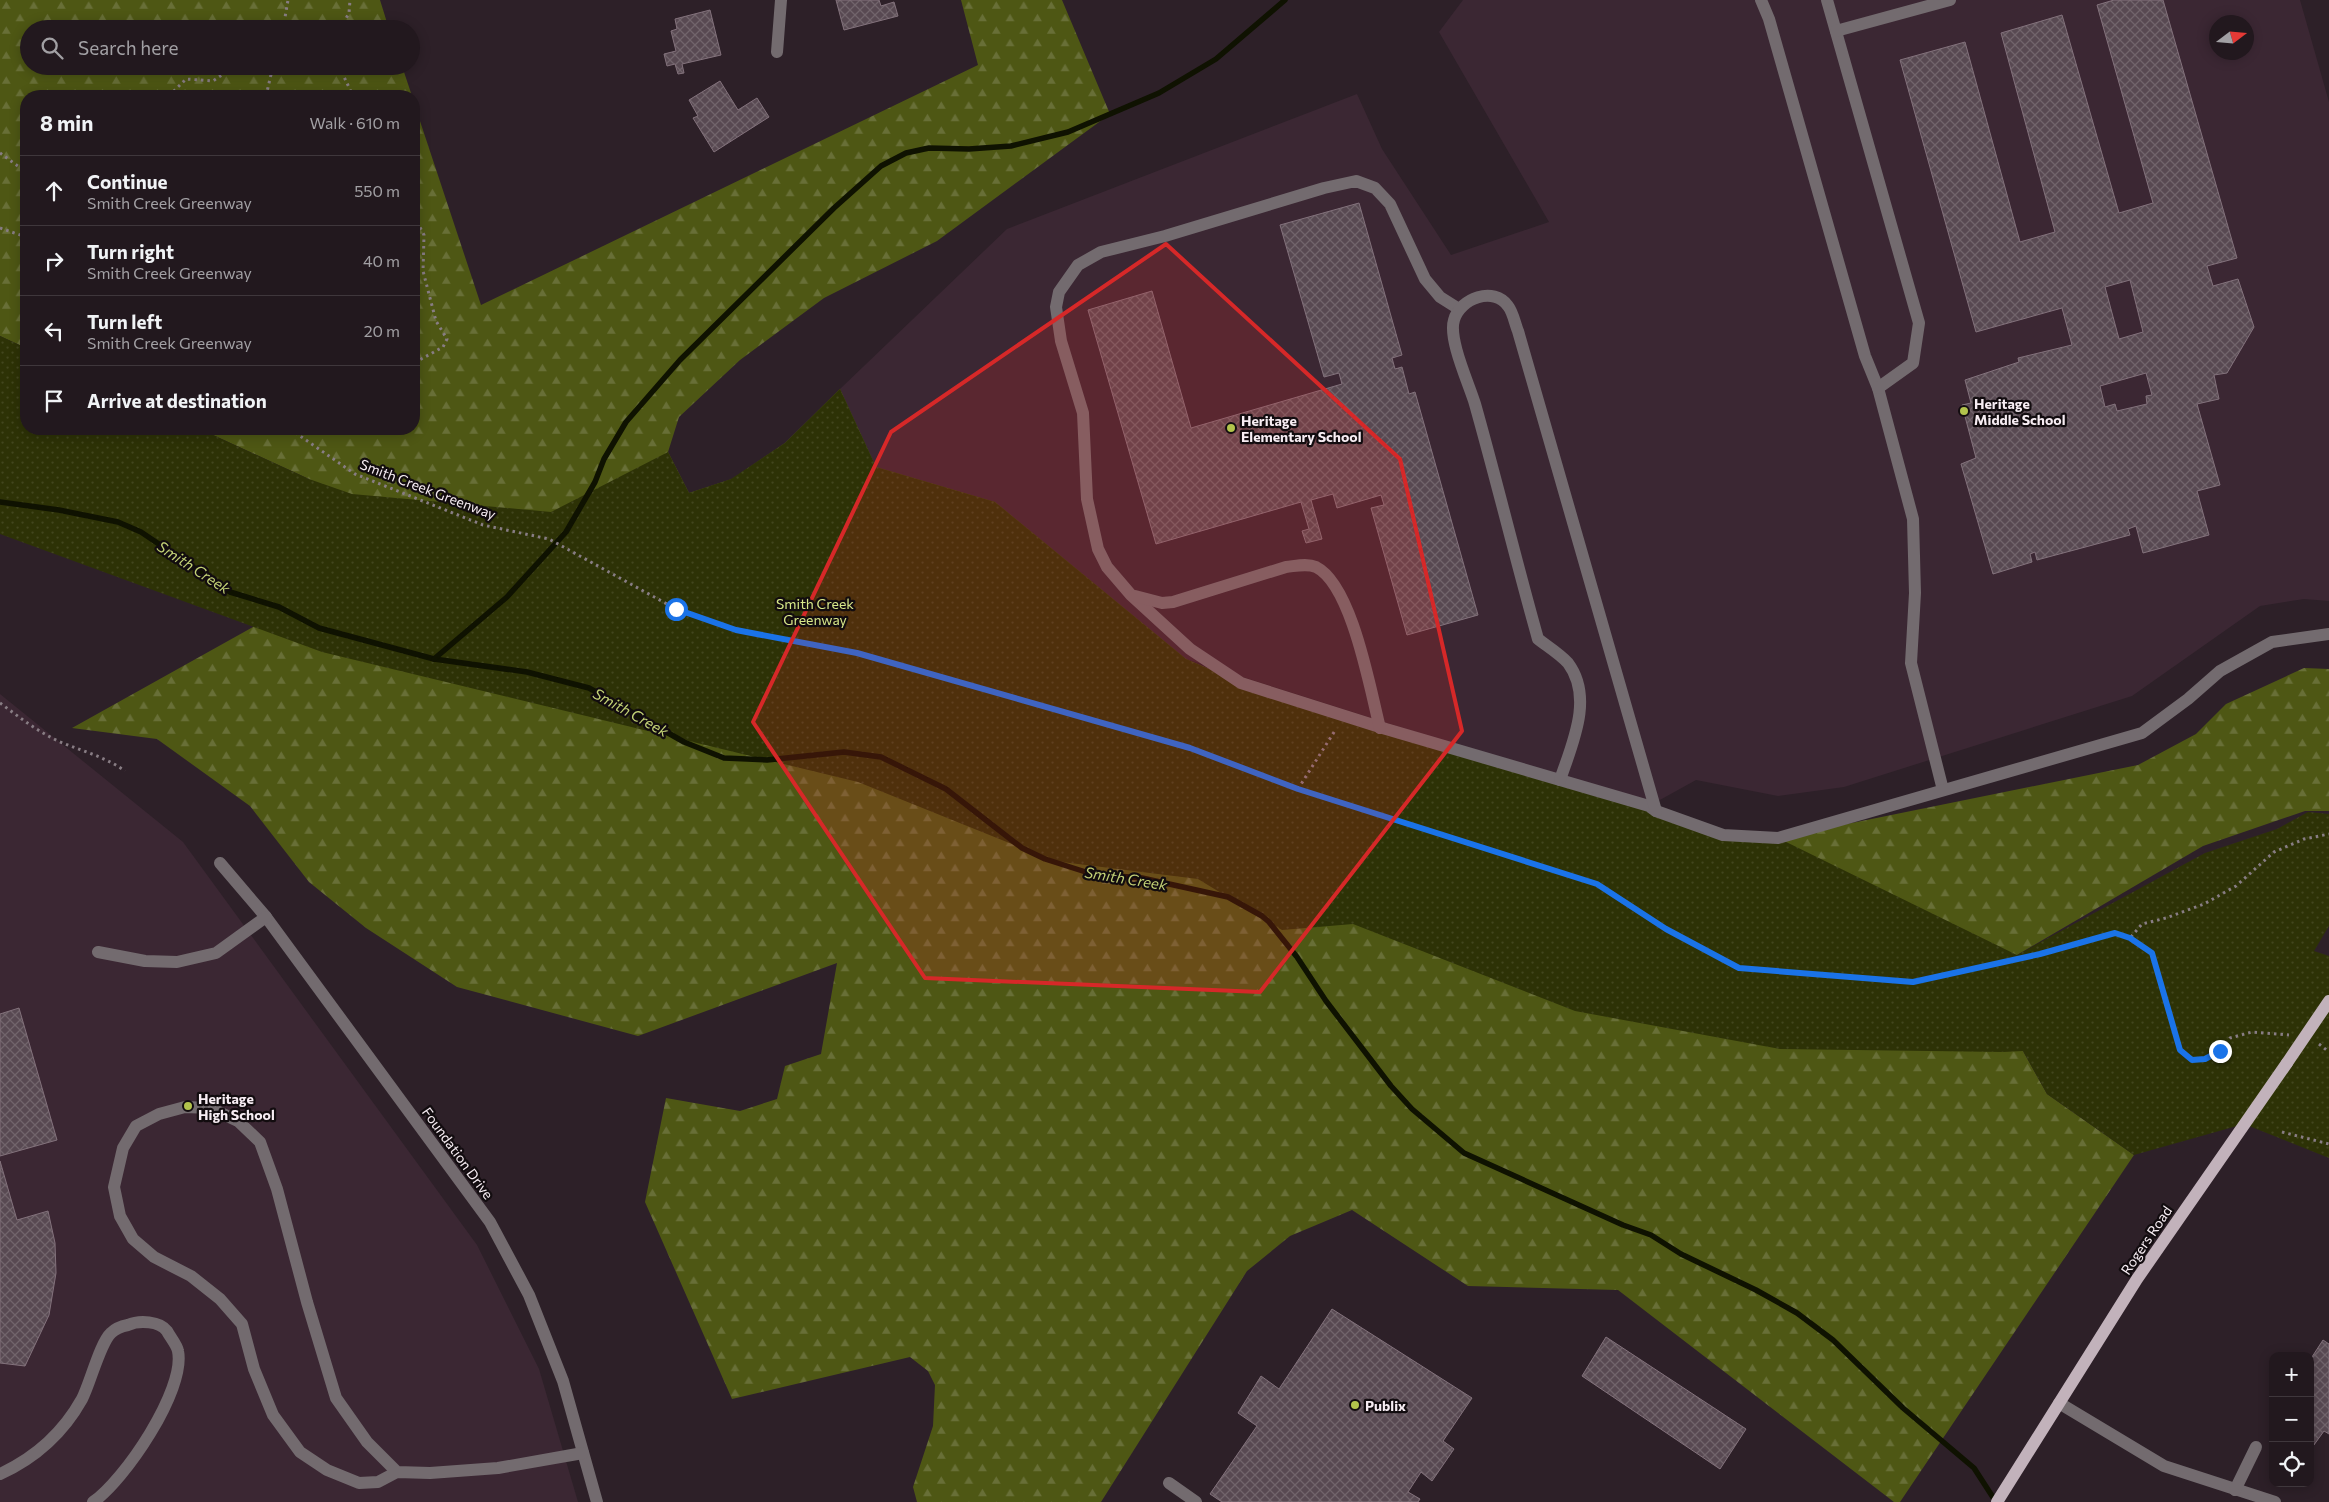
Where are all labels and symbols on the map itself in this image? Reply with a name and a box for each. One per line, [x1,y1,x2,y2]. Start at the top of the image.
north arrow [2209,15,2254,60]
place label: Heritage Middle School [1974,395,2065,428]
marker: Heritage Middle School [1958,405,1970,417]
place label: Heritage Elementary School [1241,412,1361,445]
marker: Heritage Elementary School [1225,422,1237,434]
street label: Smith Creek Greenway [358,455,498,523]
water label: Smith Creek [154,537,235,598]
park label: Smith Creek Greenway [776,595,854,628]
route start [665,598,688,621]
water label: Smith Creek [590,684,673,740]
water label: Smith Creek [1083,863,1169,894]
route end [2209,1040,2232,1063]
place label: Heritage High School [198,1090,275,1123]
marker: Heritage High School [182,1100,194,1112]
street label: Foundation Drive [419,1104,497,1202]
street label: Rogers Road [2117,1202,2175,1278]
place label: Publix [1365,1397,1406,1414]
marker: Publix [1349,1399,1361,1411]

